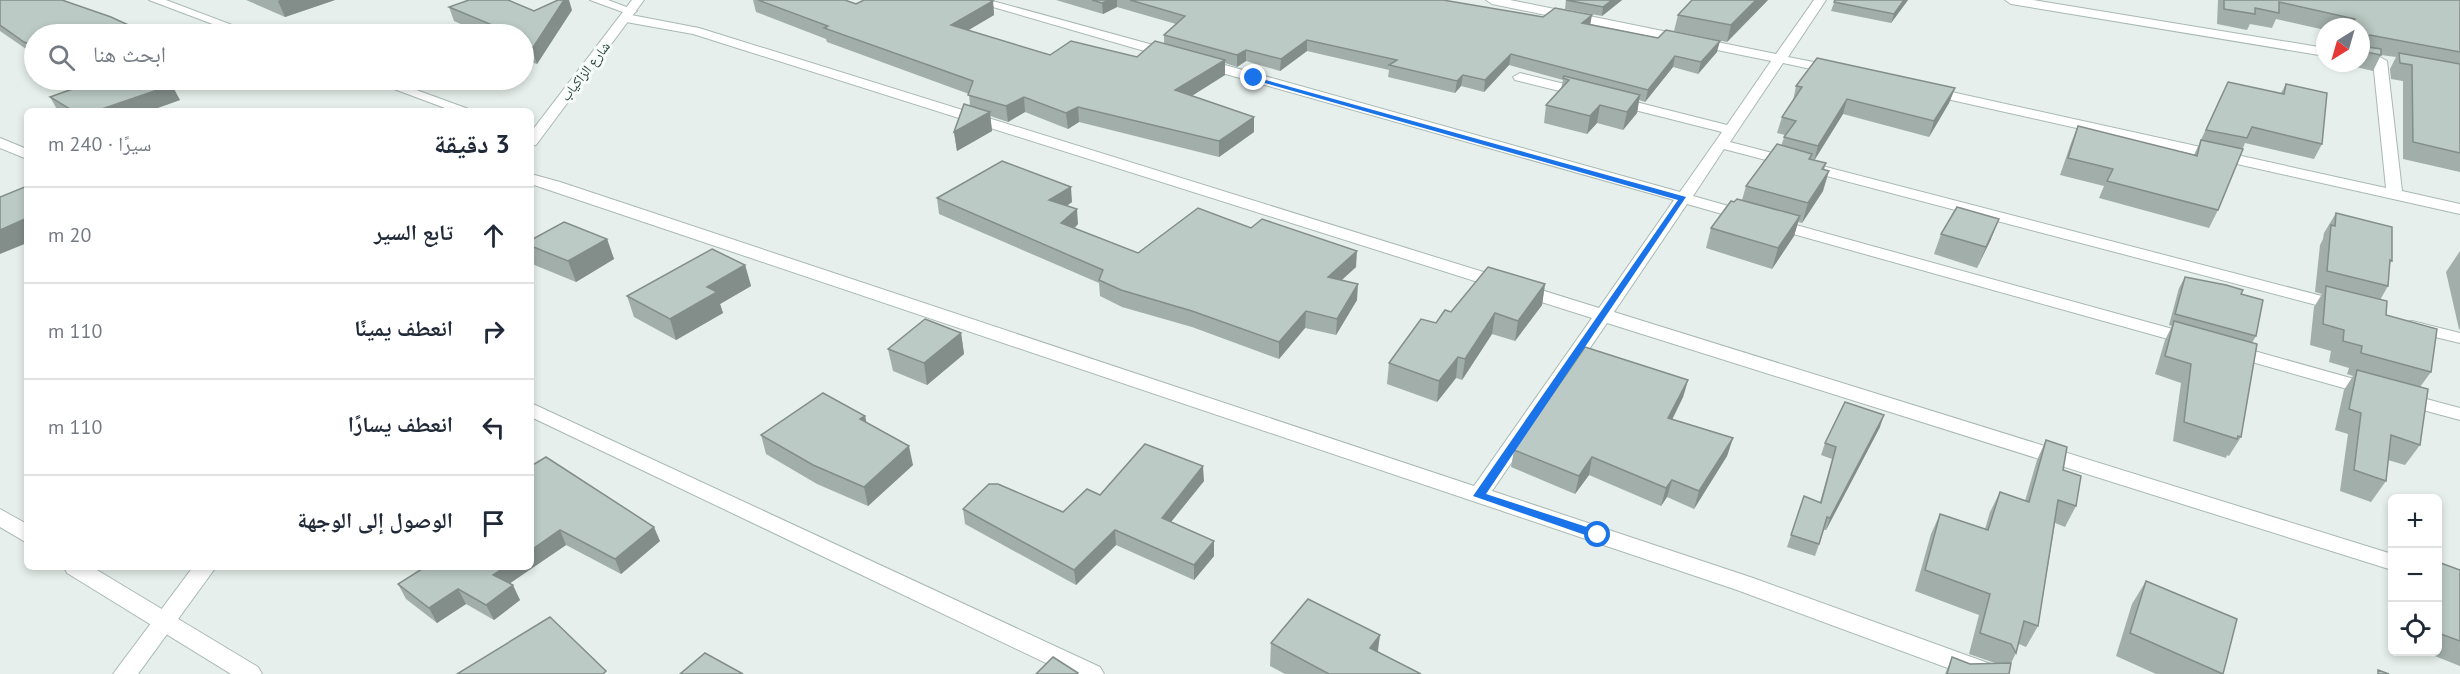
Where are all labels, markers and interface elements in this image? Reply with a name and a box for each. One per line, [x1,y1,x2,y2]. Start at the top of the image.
north arrow [2316,18,2370,72]
search box [24,24,534,90]
street label: شارع الزاكياب [556,38,615,105]
text: ابحث هنا [93,40,166,68]
icon: search [45,41,78,74]
route end [1240,64,1266,90]
text: 3 دقيقة [434,127,510,160]
text: سيرًا · 240 m [48,131,152,157]
text: تابع السير [374,218,453,246]
icon: ahead [477,219,510,252]
text: 20 m [48,222,91,248]
text: انعطف يمينًا [354,314,453,342]
icon: right [477,315,510,348]
text: 110 m [48,318,102,344]
text: انعطف يسارًا [348,410,453,438]
icon: left [477,411,510,444]
text: 110 m [48,414,102,440]
map controls [2388,494,2442,656]
button: + [2388,494,2442,548]
text: الوصول إلى الوجهة [297,506,453,534]
icon: arrive [477,507,510,540]
route start [1584,521,1610,547]
button: − [2388,548,2442,602]
button: locate [2388,602,2442,656]

